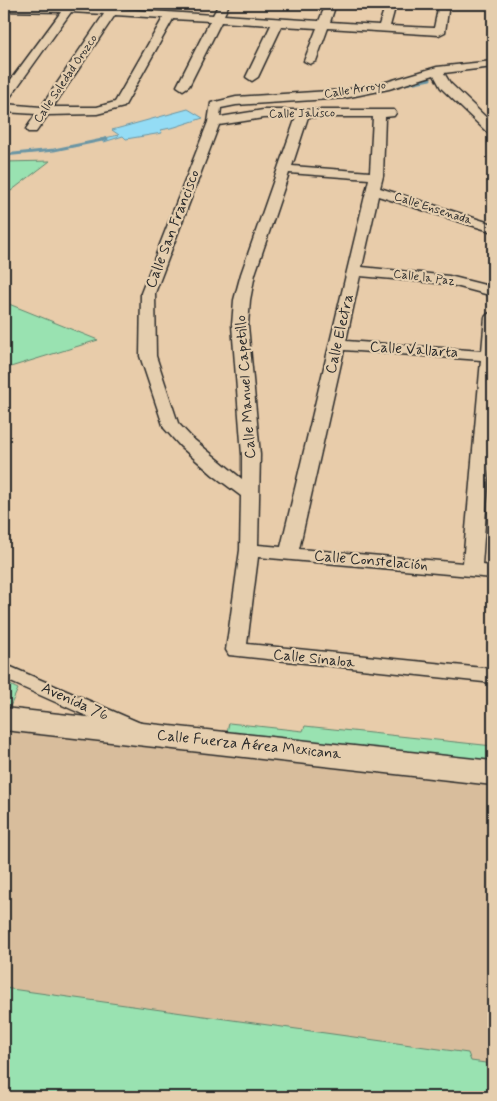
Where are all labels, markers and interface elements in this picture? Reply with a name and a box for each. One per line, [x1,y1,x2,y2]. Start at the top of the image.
street label: Calle Soledad Orozco [30,32,102,126]
street label: Calle Arroyo [323,77,387,103]
street label: Calle Jalisco [269,105,335,123]
street label: Calle San Francisco [141,167,205,291]
street label: Calle Ensenada [392,189,475,229]
street label: Calle la Paz [392,266,456,290]
street label: Calle Electra [321,292,359,376]
street label: Calle Manuel Capetillo [231,315,261,459]
street label: Calle Vallarta [369,337,459,363]
street label: Calle Constelación [313,546,429,576]
street label: Calle Sinaloa [272,645,357,673]
street label: Avenida 76 [38,678,112,726]
street label: Calle Fuerza Aérea Mexicana [156,725,343,765]

